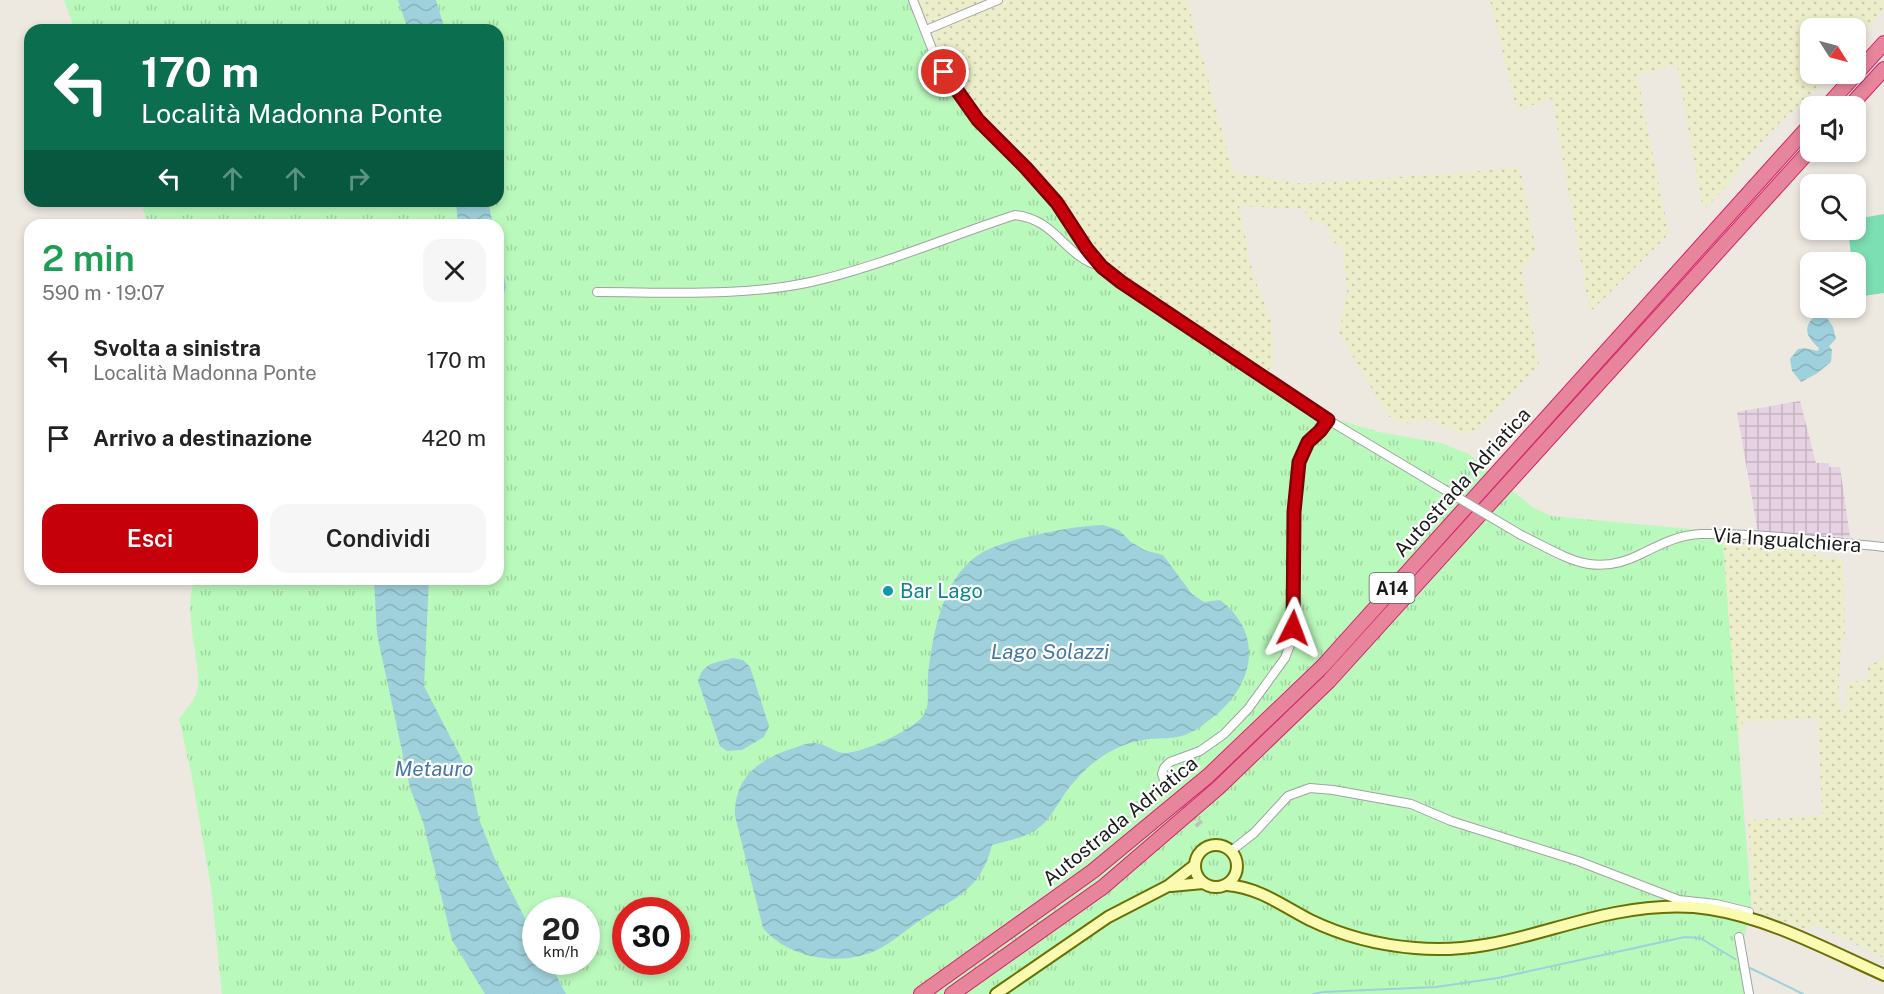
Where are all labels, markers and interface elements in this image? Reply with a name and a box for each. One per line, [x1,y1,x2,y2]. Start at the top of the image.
north arrow [1800,18,1866,84]
map controls [1800,18,1866,318]
pin [918,46,969,97]
text: 170 m [141,47,259,96]
icon: left [42,48,120,126]
icon: arrive [927,55,960,88]
button: sound [1800,96,1866,162]
text: Località Madonna Ponte [141,97,443,129]
icon: left [153,162,186,195]
icon: ahead [216,162,249,195]
icon: ahead [279,162,312,195]
icon: right [342,162,375,195]
button: search [1800,174,1866,240]
text: 2 min [42,237,135,279]
button: close [423,239,486,302]
button: layers [1800,252,1866,318]
text: 590 m · 19:07 [42,281,165,305]
text: Svolta a sinistra [93,335,261,361]
icon: left [42,344,75,377]
text: 170 m [426,347,486,373]
text: Località Madonna Ponte [93,361,317,385]
street label: Autostrada Adriatica [1389,402,1535,562]
icon: arrive [42,422,75,455]
text: Arrivo a destinazione [93,425,312,451]
text: 420 m [421,425,486,451]
button: Esci [42,504,258,573]
button: Condividi [270,504,486,573]
street label: Via Ingualchiera [1712,523,1862,557]
road number: A14 [1370,573,1414,603]
place label: Bar Lago [900,579,983,603]
marker: Bar Lago [881,584,895,598]
position arrow [1261,596,1325,660]
water label: Lago Solazzi [991,639,1109,664]
street label: Autostrada Adriatica [1038,751,1202,891]
water label: Metauro [395,756,473,781]
speed limit sign: 30 [612,897,690,975]
text: 20 [542,911,580,947]
text: km/h [543,943,579,960]

